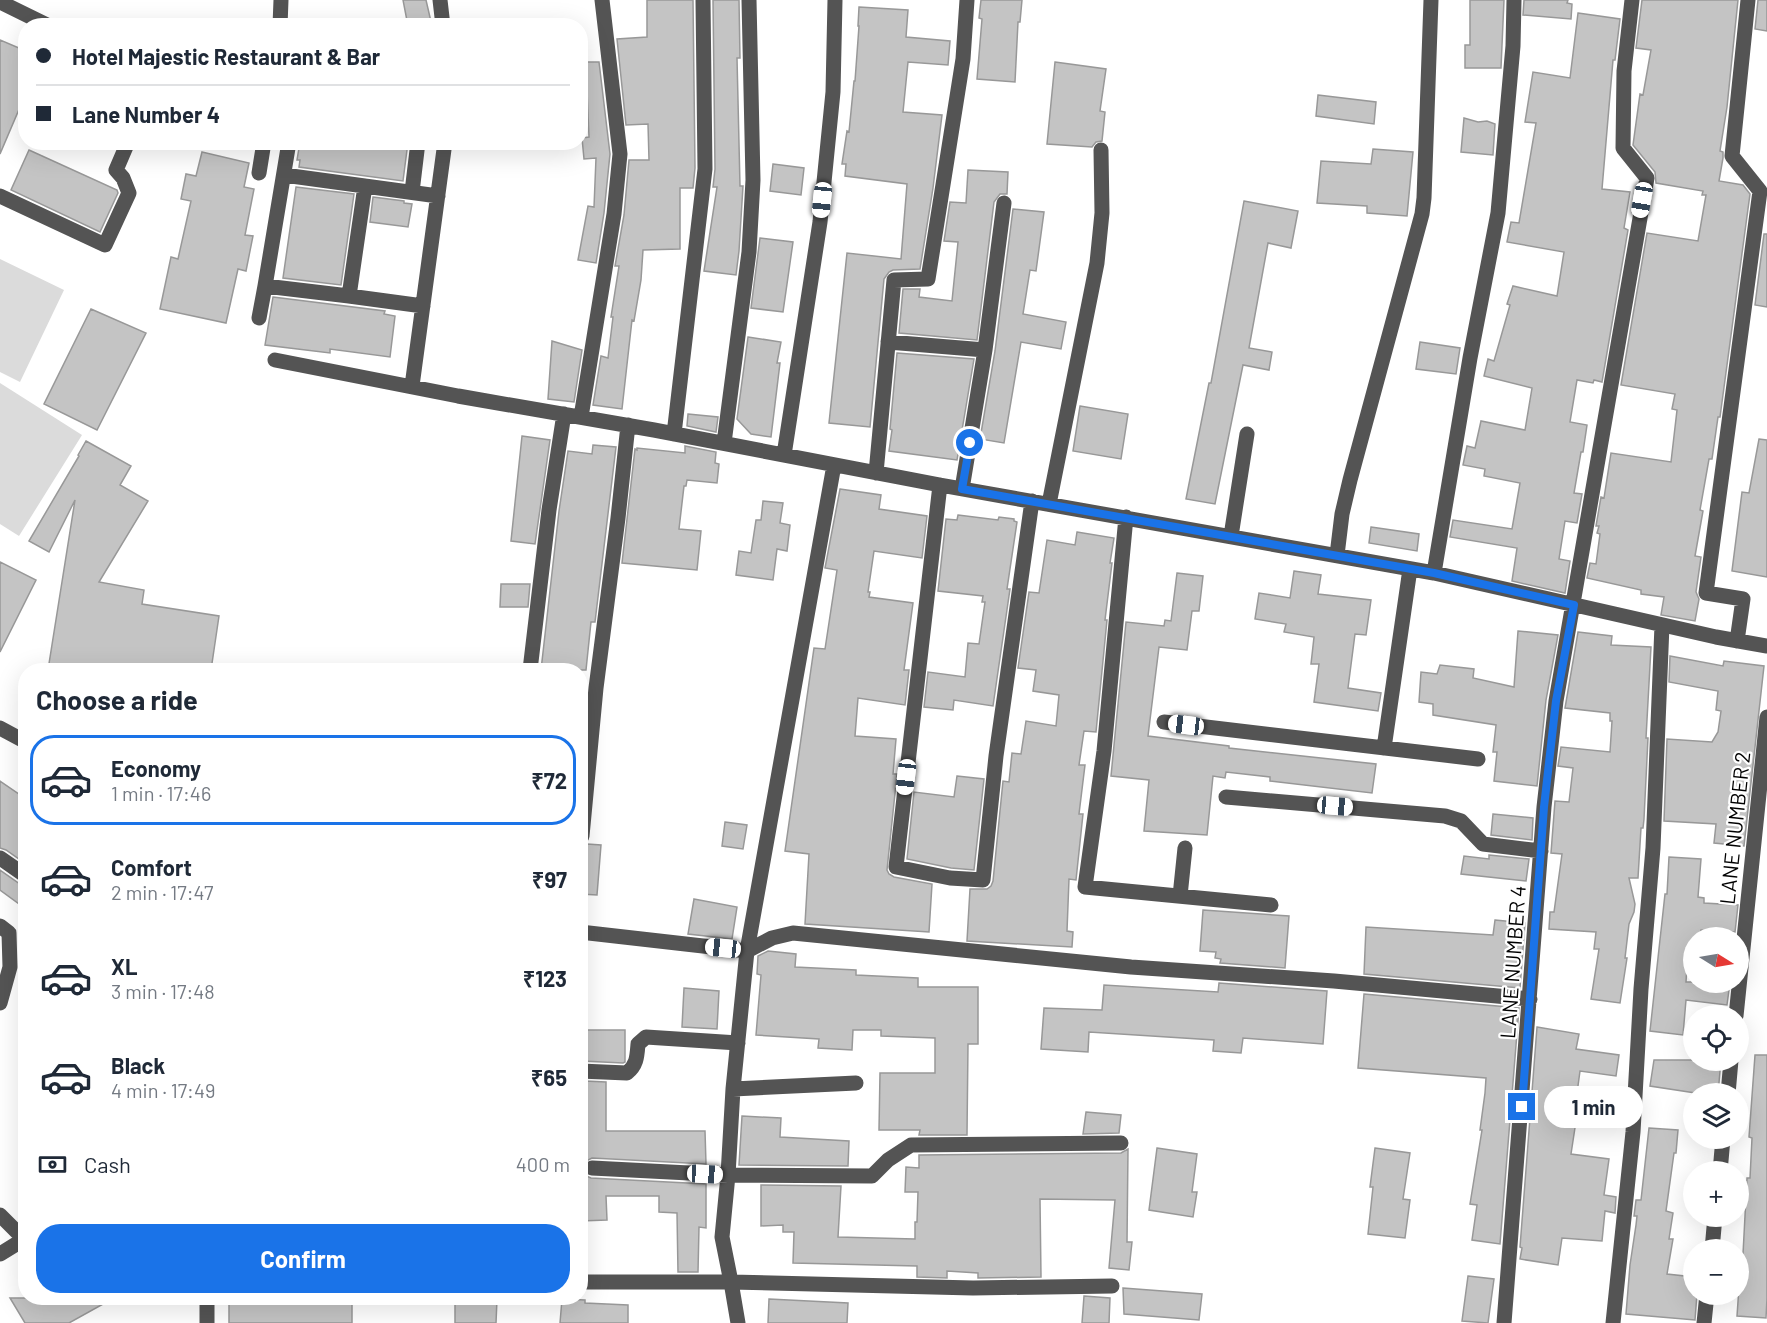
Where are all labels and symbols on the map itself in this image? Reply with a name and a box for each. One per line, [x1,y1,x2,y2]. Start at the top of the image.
car [811,181,833,219]
car [1630,181,1654,219]
route start [956,429,983,456]
car [1167,714,1205,736]
street label: LANE NUMBER 2 [1714,750,1754,906]
car [895,758,917,796]
car [1316,795,1354,817]
street label: LANE NUMBER 4 [1494,884,1530,1040]
north arrow [1683,927,1749,993]
car [704,937,742,959]
callout: 1 min [1543,1086,1642,1128]
route end [1508,1093,1535,1120]
car [687,1164,723,1184]

